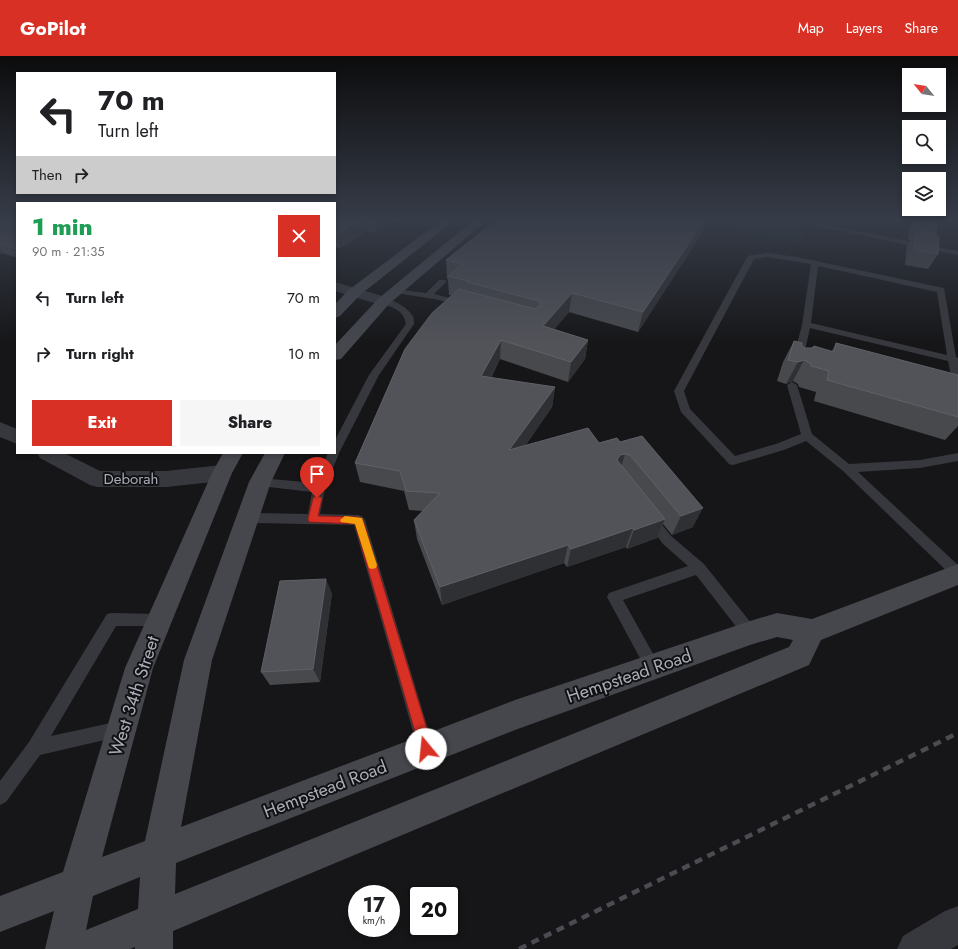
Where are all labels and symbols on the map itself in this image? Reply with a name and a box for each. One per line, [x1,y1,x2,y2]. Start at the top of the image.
north arrow [902,68,946,112]
pin [300,457,334,498]
street label: Deborah [104,468,158,490]
street label: West 34th Street [102,632,166,759]
street label: Hempstead Road [563,642,695,710]
position arrow [405,728,447,770]
street label: Hempstead Road [259,753,391,825]
speed limit sign: 20 [408,885,460,937]

